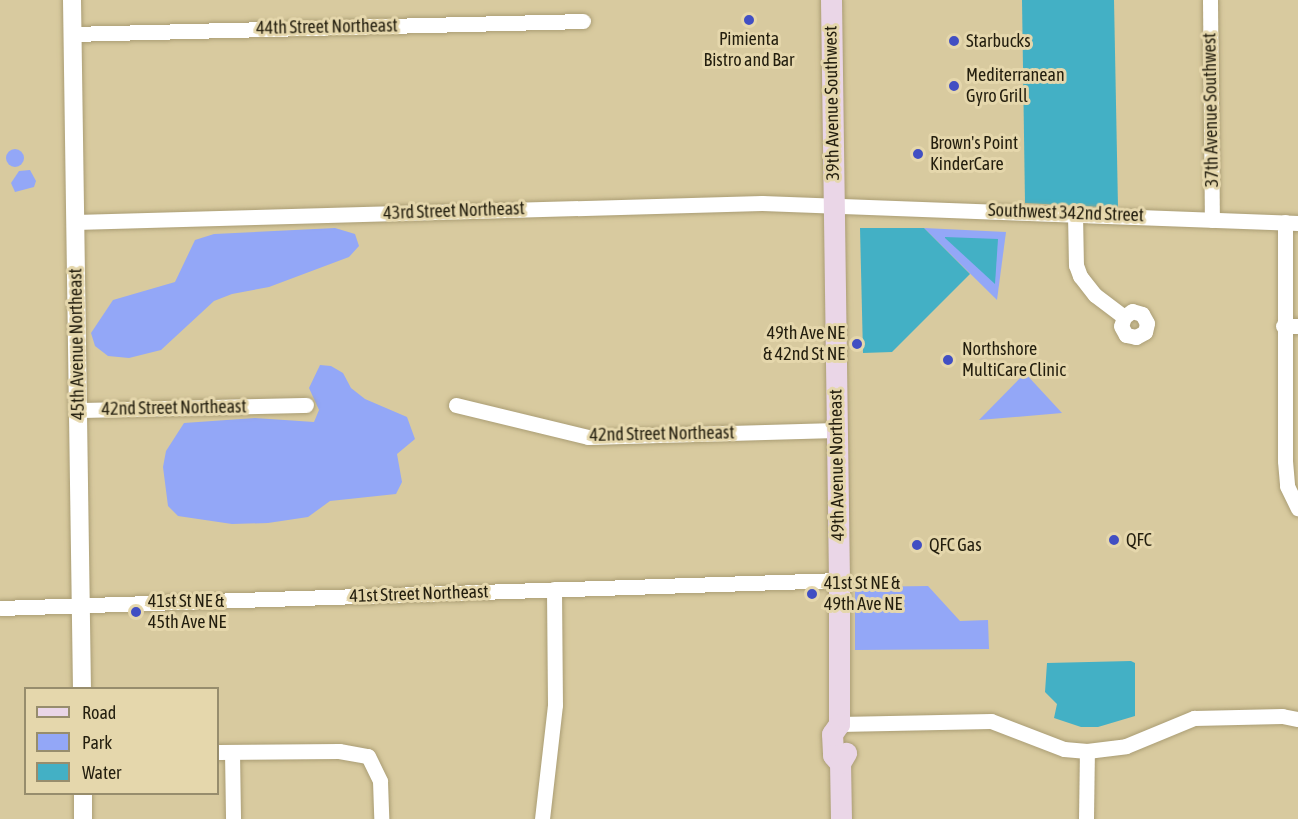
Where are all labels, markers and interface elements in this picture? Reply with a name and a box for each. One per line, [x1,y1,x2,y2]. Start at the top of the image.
marker: Pimienta Bistro and Bar [742,13,756,27]
street label: 44th Street Northeast [256,15,398,39]
street label: 39th Avenue Southwest [820,26,844,180]
place label: Pimienta Bistro and Bar [704,29,794,72]
place label: Starbucks [966,30,1031,52]
street label: 37th Avenue Southwest [1199,33,1223,187]
marker: Starbucks [947,34,961,48]
place label: Mediterranean Gyro Grill [966,65,1065,107]
marker: Mediterranean Gyro Grill [947,79,961,93]
place label: Brown's Point KinderCare [930,133,1018,176]
marker: Brown's Point KinderCare [911,147,925,161]
street label: 43rd Street Northeast [383,198,525,224]
street label: Southwest 342nd Street [988,199,1144,227]
street label: 45th Avenue Northeast [65,268,89,420]
place label: 49th Ave NE & 42nd St NE [763,323,845,366]
marker: 49th Ave NE & 42nd St NE [850,337,864,351]
place label: Northshore MultiCare Clinic [962,339,1066,382]
marker: Northshore MultiCare Clinic [939,351,957,369]
street label: 49th Avenue Northeast [825,389,849,541]
street label: 42nd Street Northeast [101,396,247,420]
street label: 42nd Street Northeast [589,422,735,446]
place label: QFC [1126,529,1152,551]
marker: QFC [1107,533,1121,547]
place label: QFC Gas [929,534,982,556]
marker: QFC Gas [910,538,924,552]
place label: 41st St NE & 49th Ave NE [824,573,902,616]
street label: 41st Street Northeast [349,581,489,607]
marker: 41st St NE & 49th Ave NE [805,587,819,601]
place label: 41st St NE & 45th Ave NE [148,591,226,634]
marker: 41st St NE & 45th Ave NE [129,605,143,619]
legend [24,687,219,795]
text: Road [82,702,116,723]
text: Park [82,732,112,753]
text: Water [82,762,121,783]

